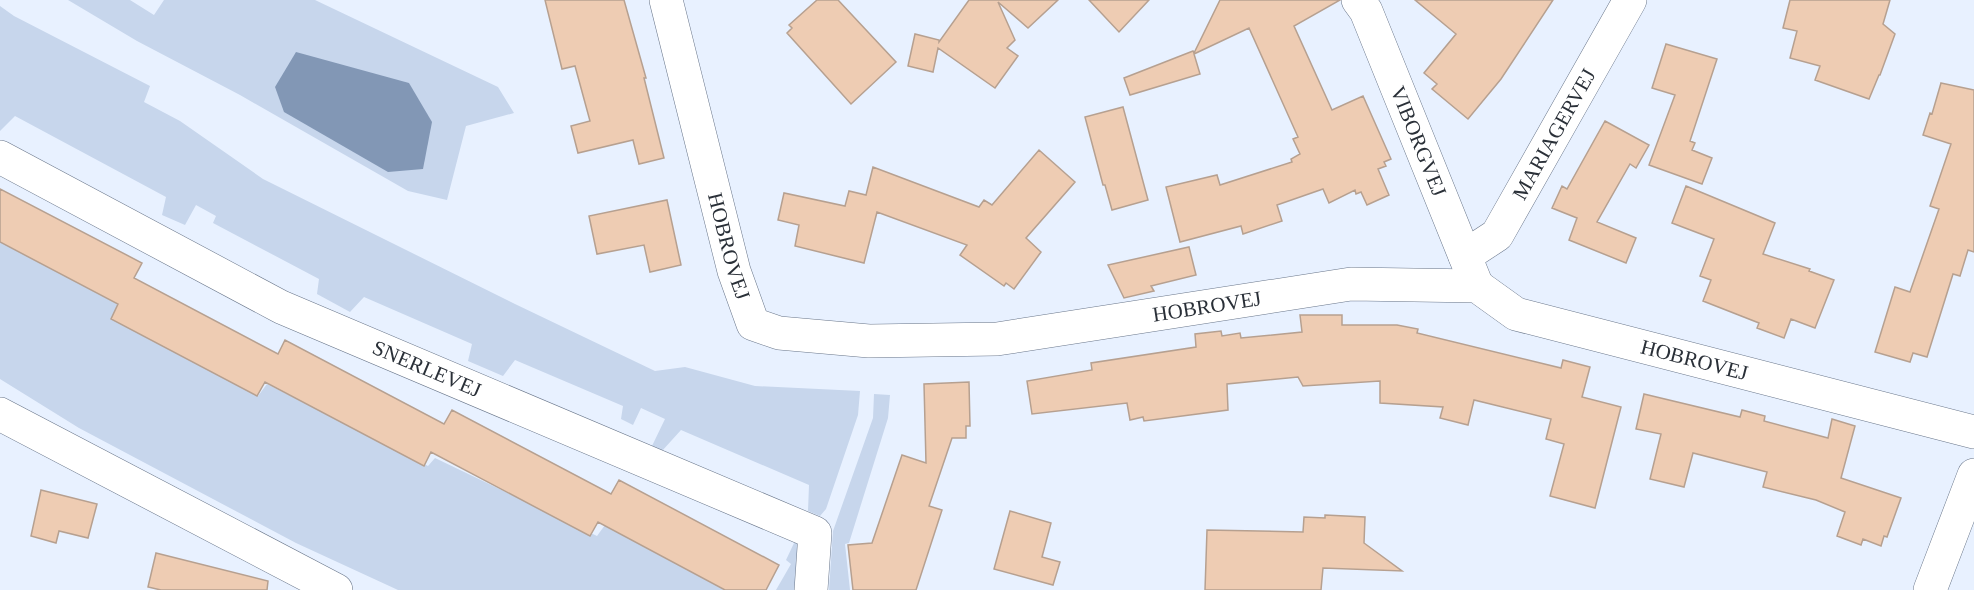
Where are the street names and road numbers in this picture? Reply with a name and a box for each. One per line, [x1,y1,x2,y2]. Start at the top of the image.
street label: MARIAGERVEJ [1507,65,1601,204]
street label: VIBORGVEJ [1386,83,1452,200]
street label: HOBROVEJ [703,190,755,303]
street label: HOBROVEJ [1151,286,1263,327]
street label: SNERLEVEJ [369,335,485,402]
street label: HOBROVEJ [1638,335,1750,385]

